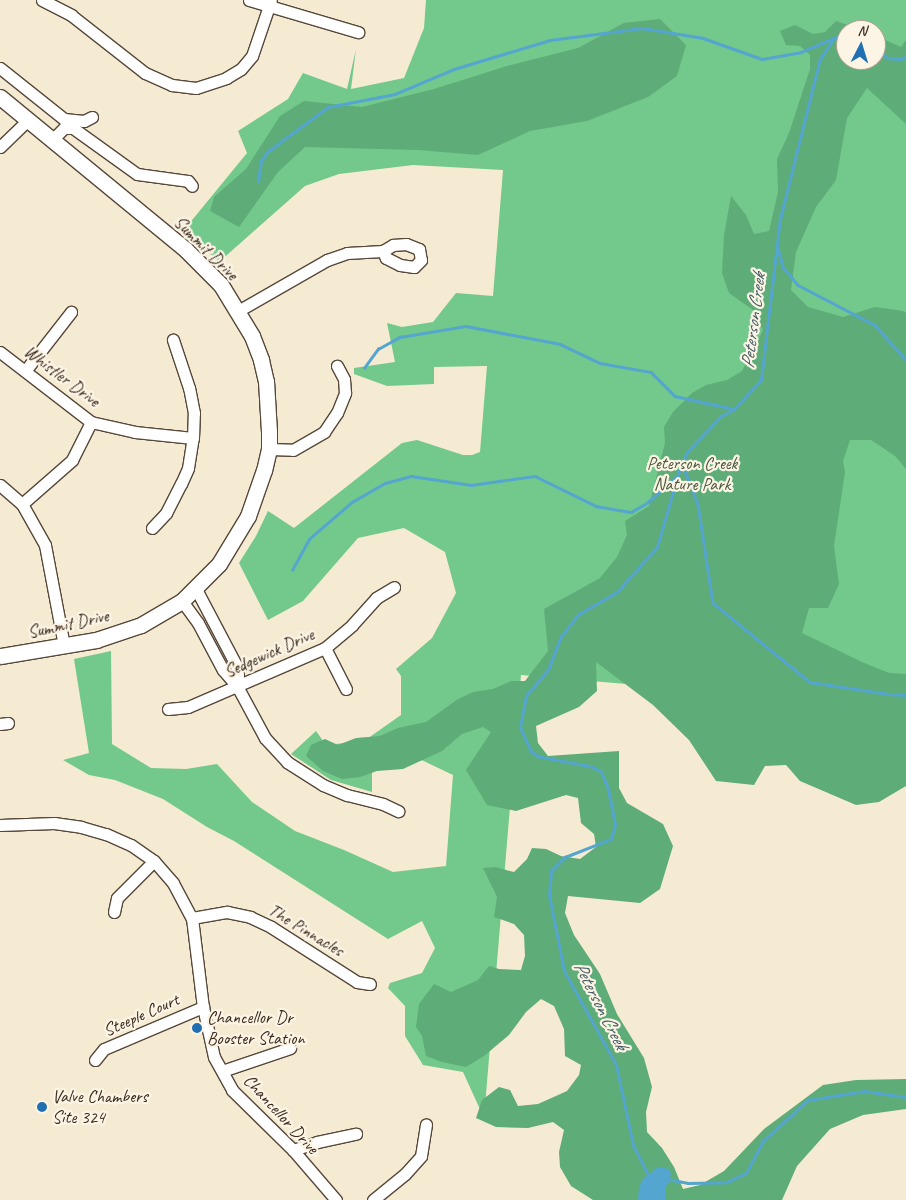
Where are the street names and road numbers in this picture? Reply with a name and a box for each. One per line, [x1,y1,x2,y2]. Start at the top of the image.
street label: Summit Drive [169,211,243,285]
street label: Whistler Drive [20,340,104,412]
street label: Summit Drive [26,605,110,643]
street label: Sedgewick Drive [221,624,317,682]
street label: The Pinnacles [264,899,348,961]
street label: Steeple Court [100,989,182,1041]
street label: Chancellor Drive [239,1070,323,1158]

